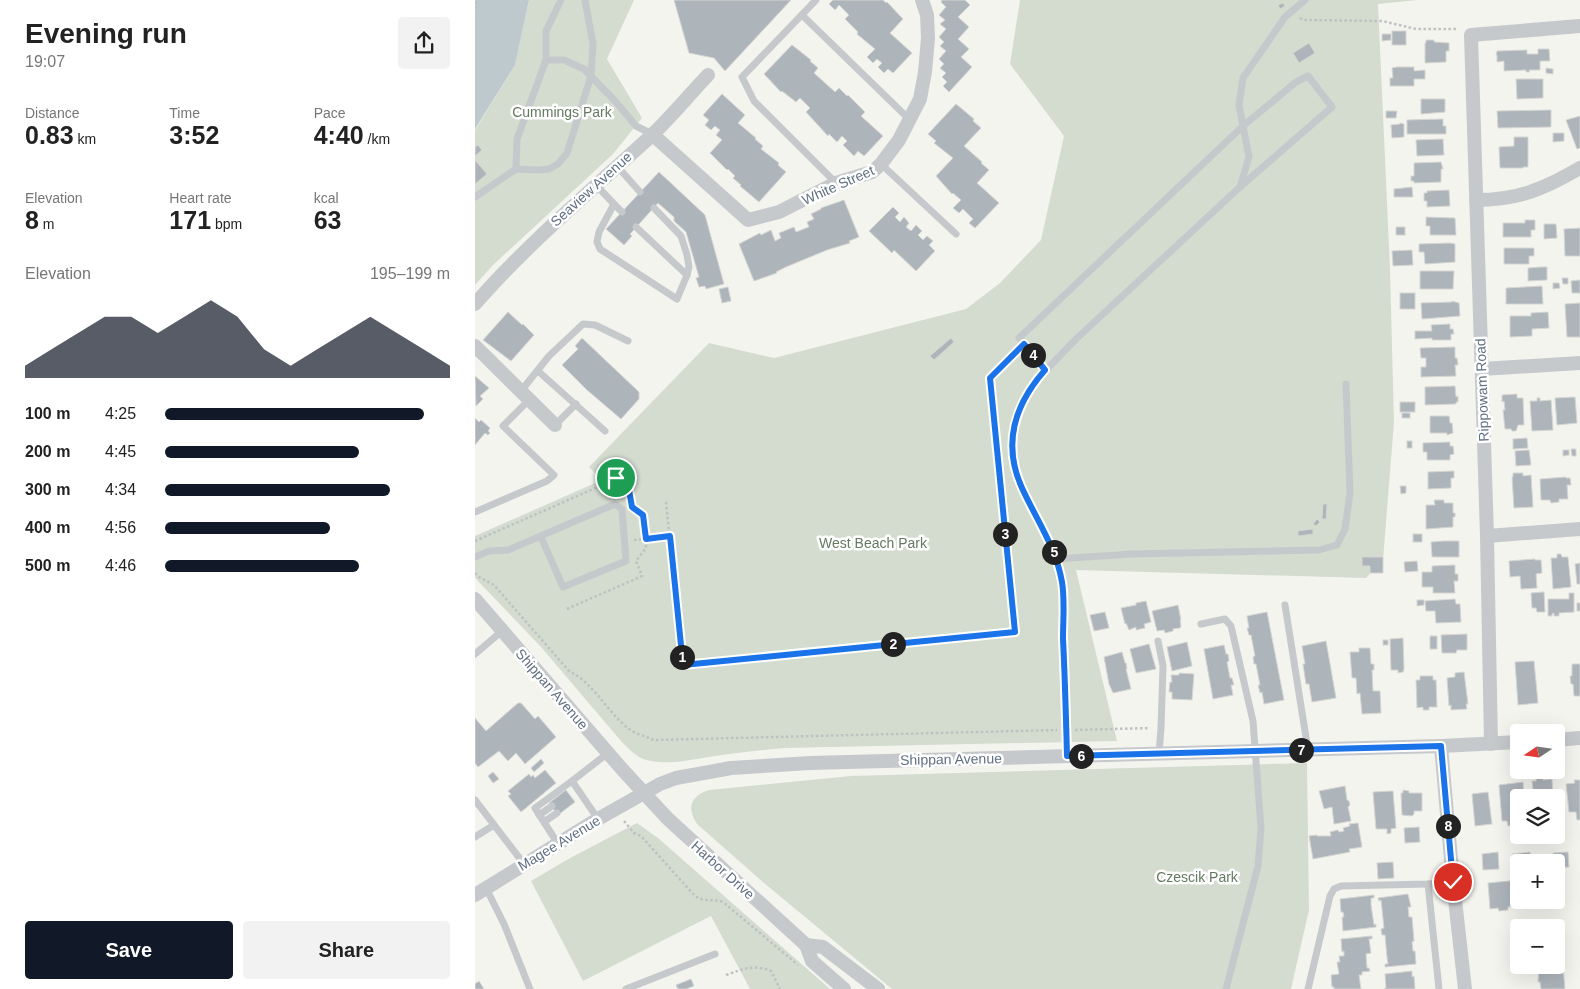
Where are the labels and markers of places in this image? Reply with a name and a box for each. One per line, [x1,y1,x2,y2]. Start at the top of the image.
pin: 4 [1021,342,1045,368]
pin [595,457,637,499]
pin: 3 [993,522,1017,546]
pin: 5 [1041,540,1067,564]
pin: 2 [881,632,905,656]
pin: 1 [669,644,695,670]
pin: 7 [1289,738,1313,762]
pin: 6 [1069,744,1093,768]
pin: 8 [1435,814,1461,838]
pin [1432,861,1474,903]

